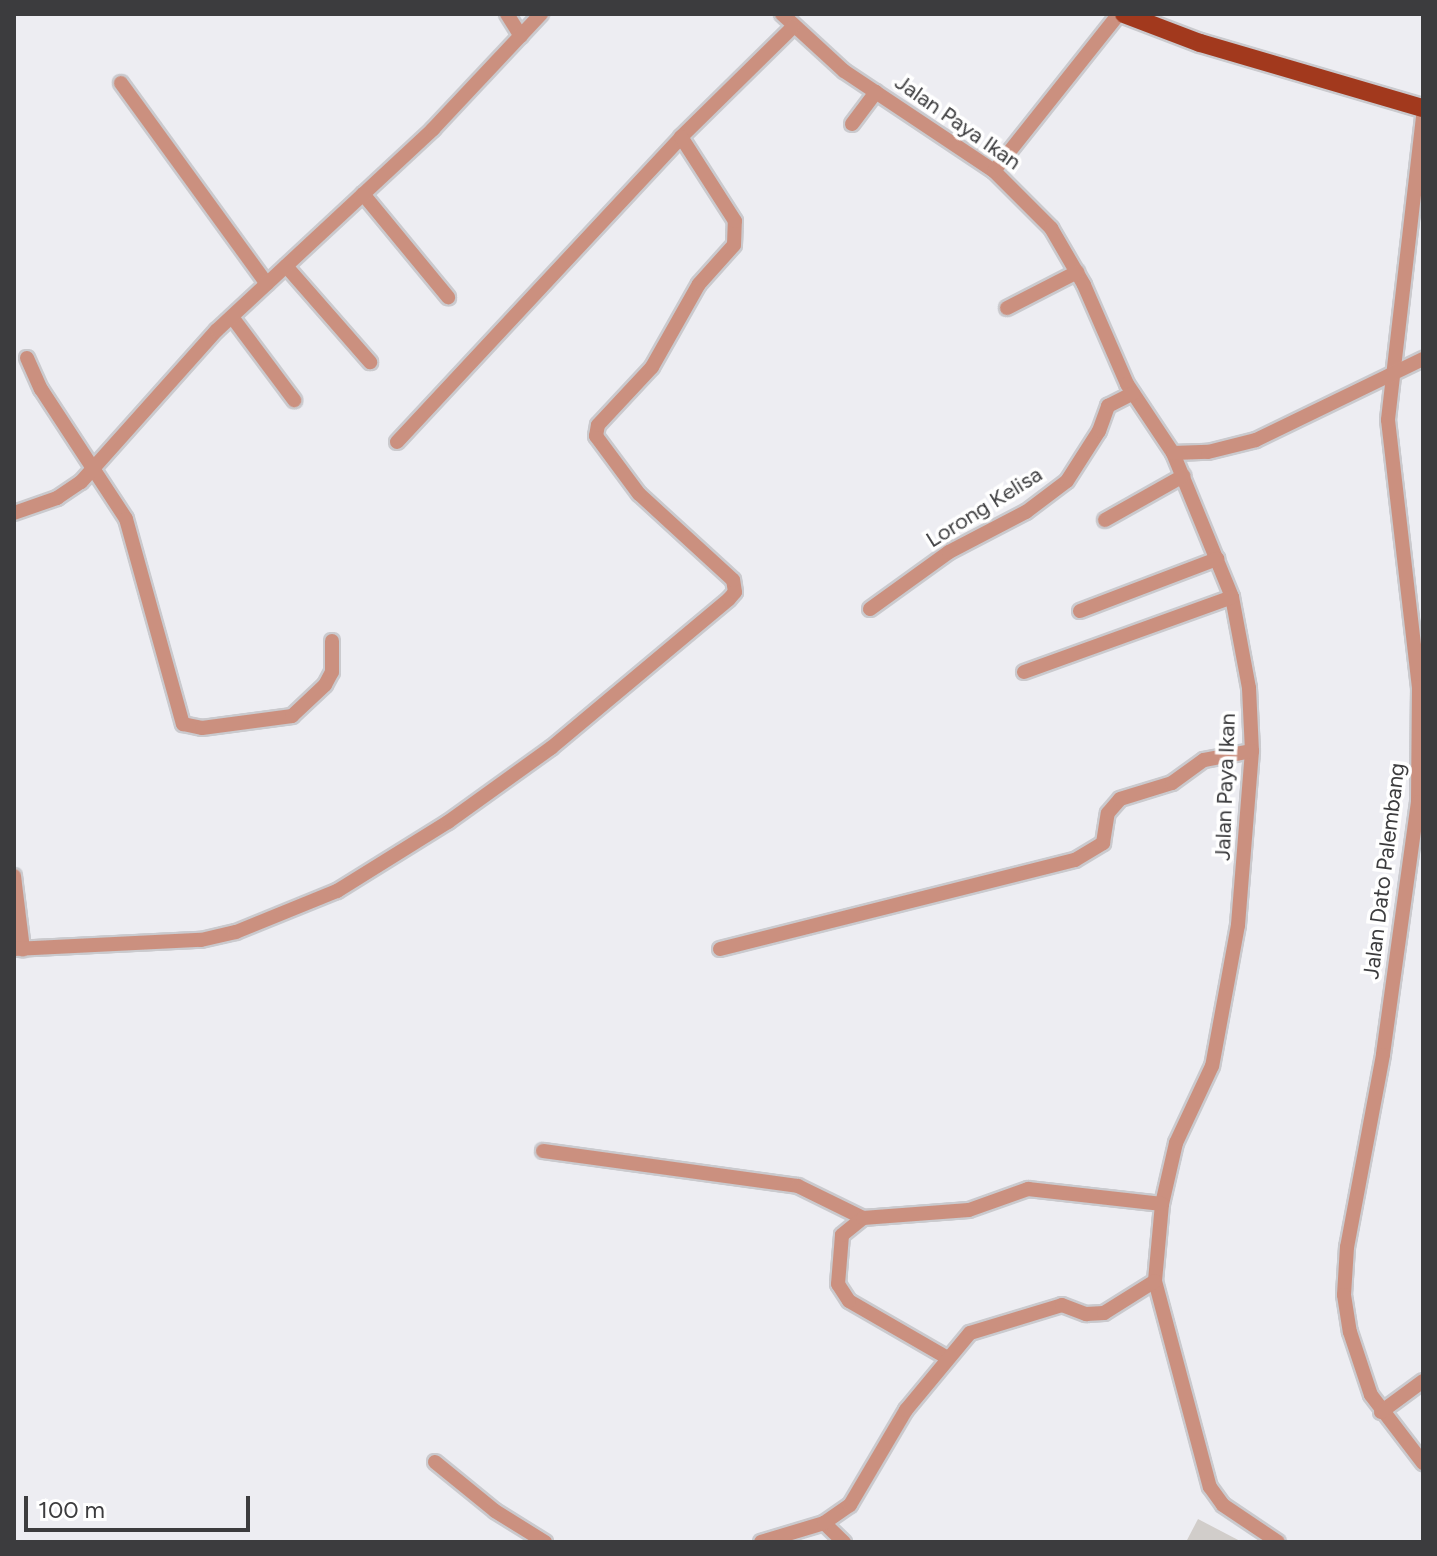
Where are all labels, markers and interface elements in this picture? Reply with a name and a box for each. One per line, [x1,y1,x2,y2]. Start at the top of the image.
street label: Jalan Paya Ikan [890,69,1026,175]
street label: Lorong Kelisa [921,461,1047,553]
street label: Jalan Paya Ikan [1209,713,1241,861]
street label: Jalan Dato Palembang [1358,761,1410,981]
scale bar [28,1480,254,1530]
text: 100 m [38,1495,105,1524]

